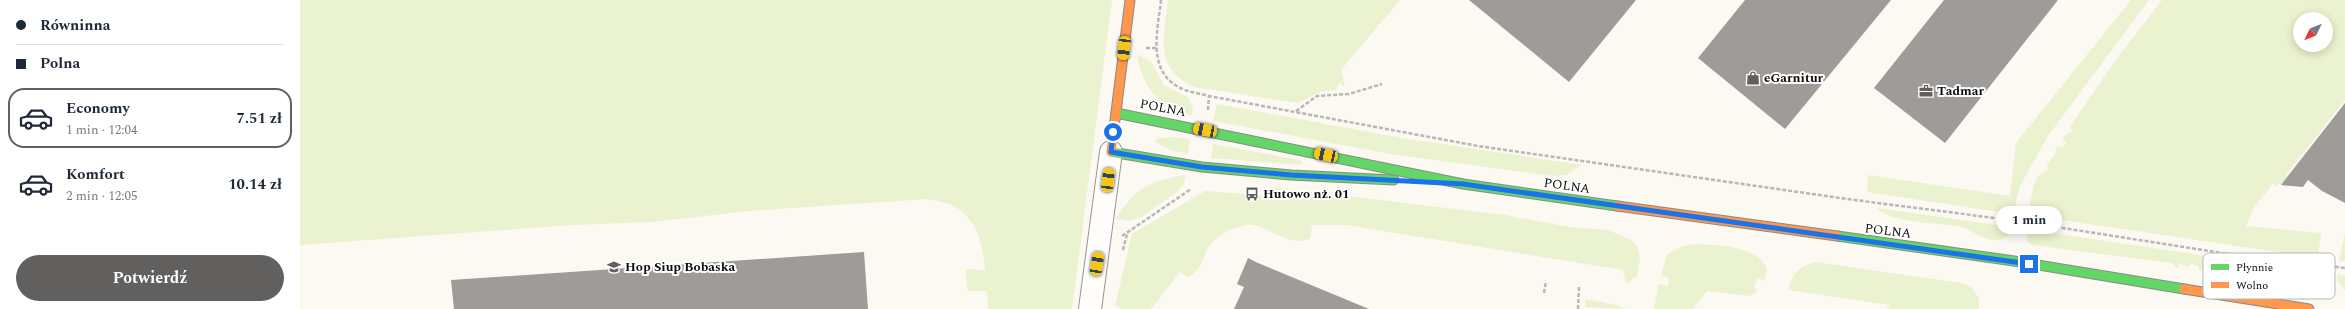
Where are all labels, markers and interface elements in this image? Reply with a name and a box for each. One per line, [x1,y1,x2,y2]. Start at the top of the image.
north arrow [2293,12,2333,52]
map controls [2293,12,2333,52]
text: Równinna [40,14,110,37]
car [1117,35,1131,61]
text: Polna [40,52,80,75]
place label: eGarnitur [1764,68,1824,88]
shop icon: eGarnitur [1745,70,1761,86]
place label: Tadmar [1937,81,1984,101]
office icon: Tadmar [1918,83,1934,99]
street label: POLNA [1138,94,1188,122]
text: Economy [66,97,130,120]
icon: car [18,100,54,136]
text: 7.51 zł [237,107,282,130]
text: 1 min · 12:04 [66,120,138,140]
car [1192,122,1218,138]
route start [1104,123,1122,141]
car [1313,147,1339,163]
text: Komfort [66,163,125,186]
icon: car [18,166,54,202]
car [1101,167,1115,193]
text: 10.14 zł [228,173,282,196]
street label: POLNA [1543,173,1592,199]
place label: Hutowo nż. 01 [1263,184,1349,204]
text: 2 min · 12:05 [66,186,138,206]
bus stop icon: Hutowo nż. 01 [1244,186,1260,202]
callout: 1 min [1996,206,2062,234]
text: 1 min [2012,210,2046,230]
street label: POLNA [1864,218,1913,244]
car [1089,251,1105,277]
legend [2203,253,2335,299]
button: Potwierdź [16,255,284,301]
route end [2020,255,2038,273]
place label: Hop Siup Bobaska [625,257,735,277]
school or university icon: Hop Siup Bobaska [606,259,622,275]
text: Płynnie [2236,259,2273,276]
text: Wolno [2236,277,2268,294]

